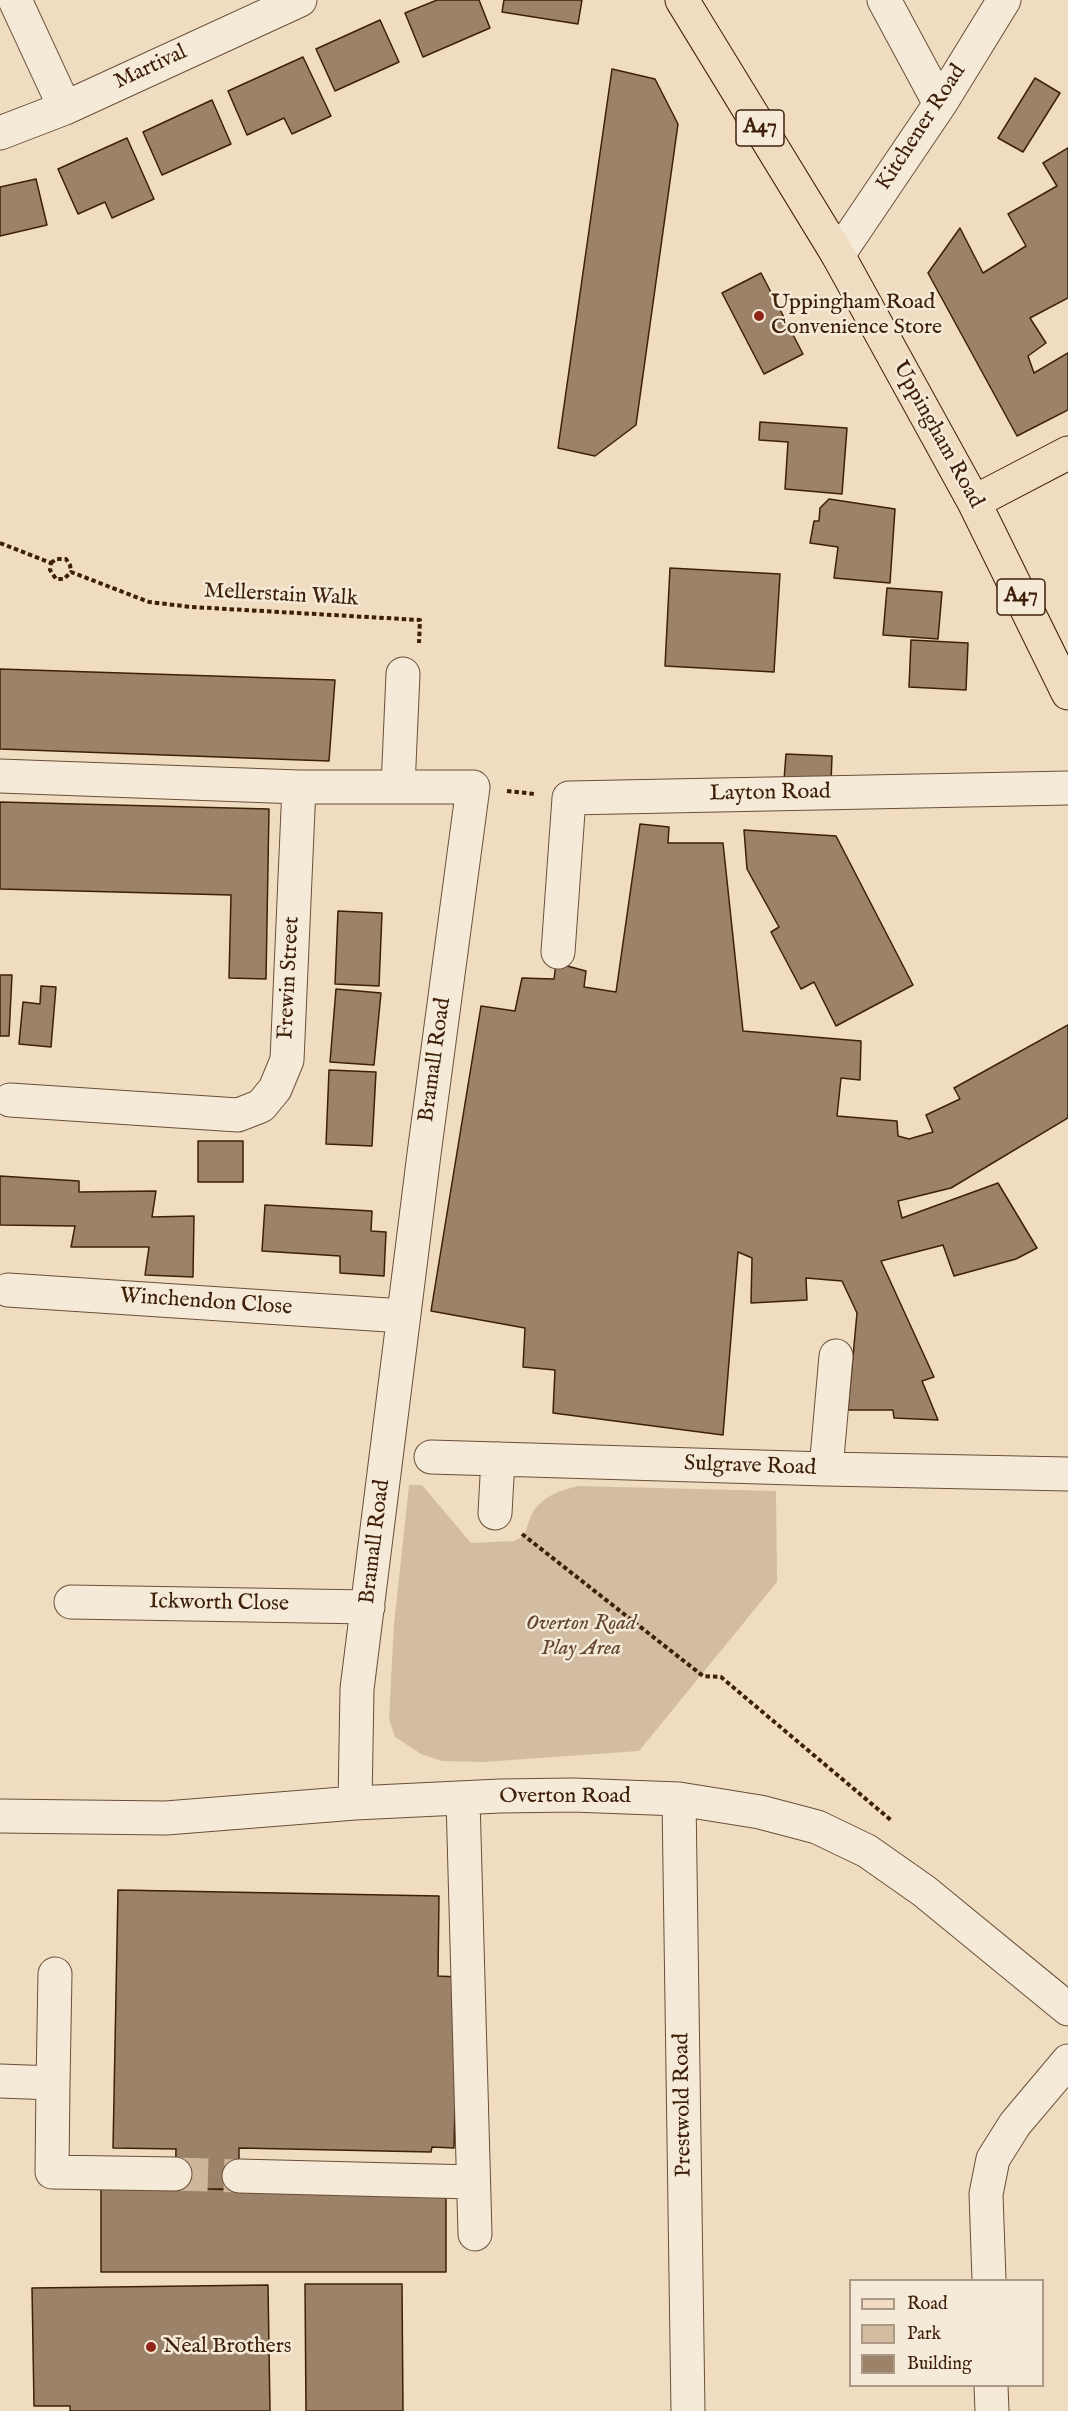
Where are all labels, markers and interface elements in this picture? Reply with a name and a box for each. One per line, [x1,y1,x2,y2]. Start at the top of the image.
street label: Martival [111,40,191,96]
street label: Kitchener Road [871,60,973,196]
road number: A47 [736,110,784,146]
place label: Uppingham Road Convenience Store [771,290,942,342]
marker: Uppingham Road Convenience Store [752,309,766,323]
street label: Uppingham Road [886,357,988,513]
street label: Mellerstain Walk [203,579,359,613]
road number: A47 [997,579,1045,615]
street label: Layton Road [709,780,831,808]
street label: Frewin Street [274,916,306,1040]
street label: Bramall Road [414,996,458,1124]
street label: Winchendon Close [119,1284,293,1322]
street label: Sulgrave Road [683,1452,817,1482]
street label: Bramall Road [355,1478,397,1606]
street label: Ickworth Close [149,1590,289,1618]
park label: Overton Road Play Area [526,1611,636,1663]
street label: Overton Road [499,1784,631,1810]
street label: Prestwold Road [670,2033,698,2177]
legend [849,2279,1044,2387]
text: Road [907,2293,948,2316]
text: Park [907,2323,941,2346]
place label: Neal Brothers [163,2334,291,2360]
marker: Neal Brothers [144,2340,158,2354]
text: Building [907,2353,972,2376]

